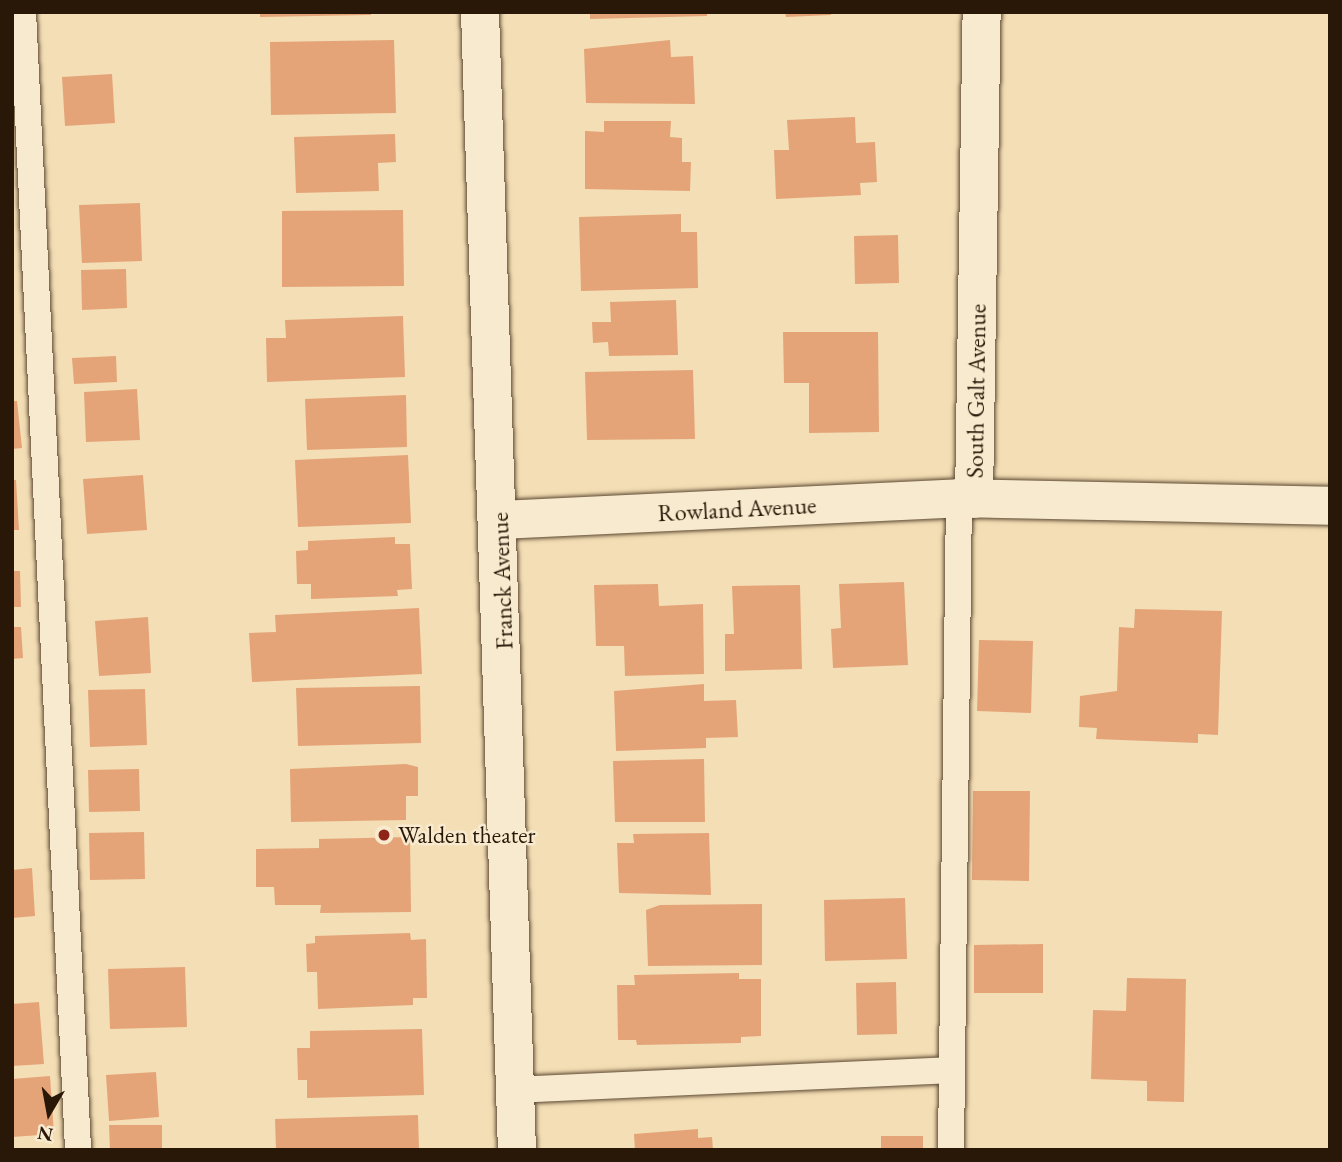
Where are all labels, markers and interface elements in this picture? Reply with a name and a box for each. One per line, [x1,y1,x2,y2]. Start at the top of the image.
street label: South Galt Avenue [960,304,992,478]
street label: Rowland Avenue [657,490,817,528]
street label: Franck Avenue [485,512,519,650]
place label: Walden theater [398,821,536,849]
marker: Walden theater [376,827,392,843]
north arrow [14,1078,84,1148]
text: N [36,1121,55,1148]

